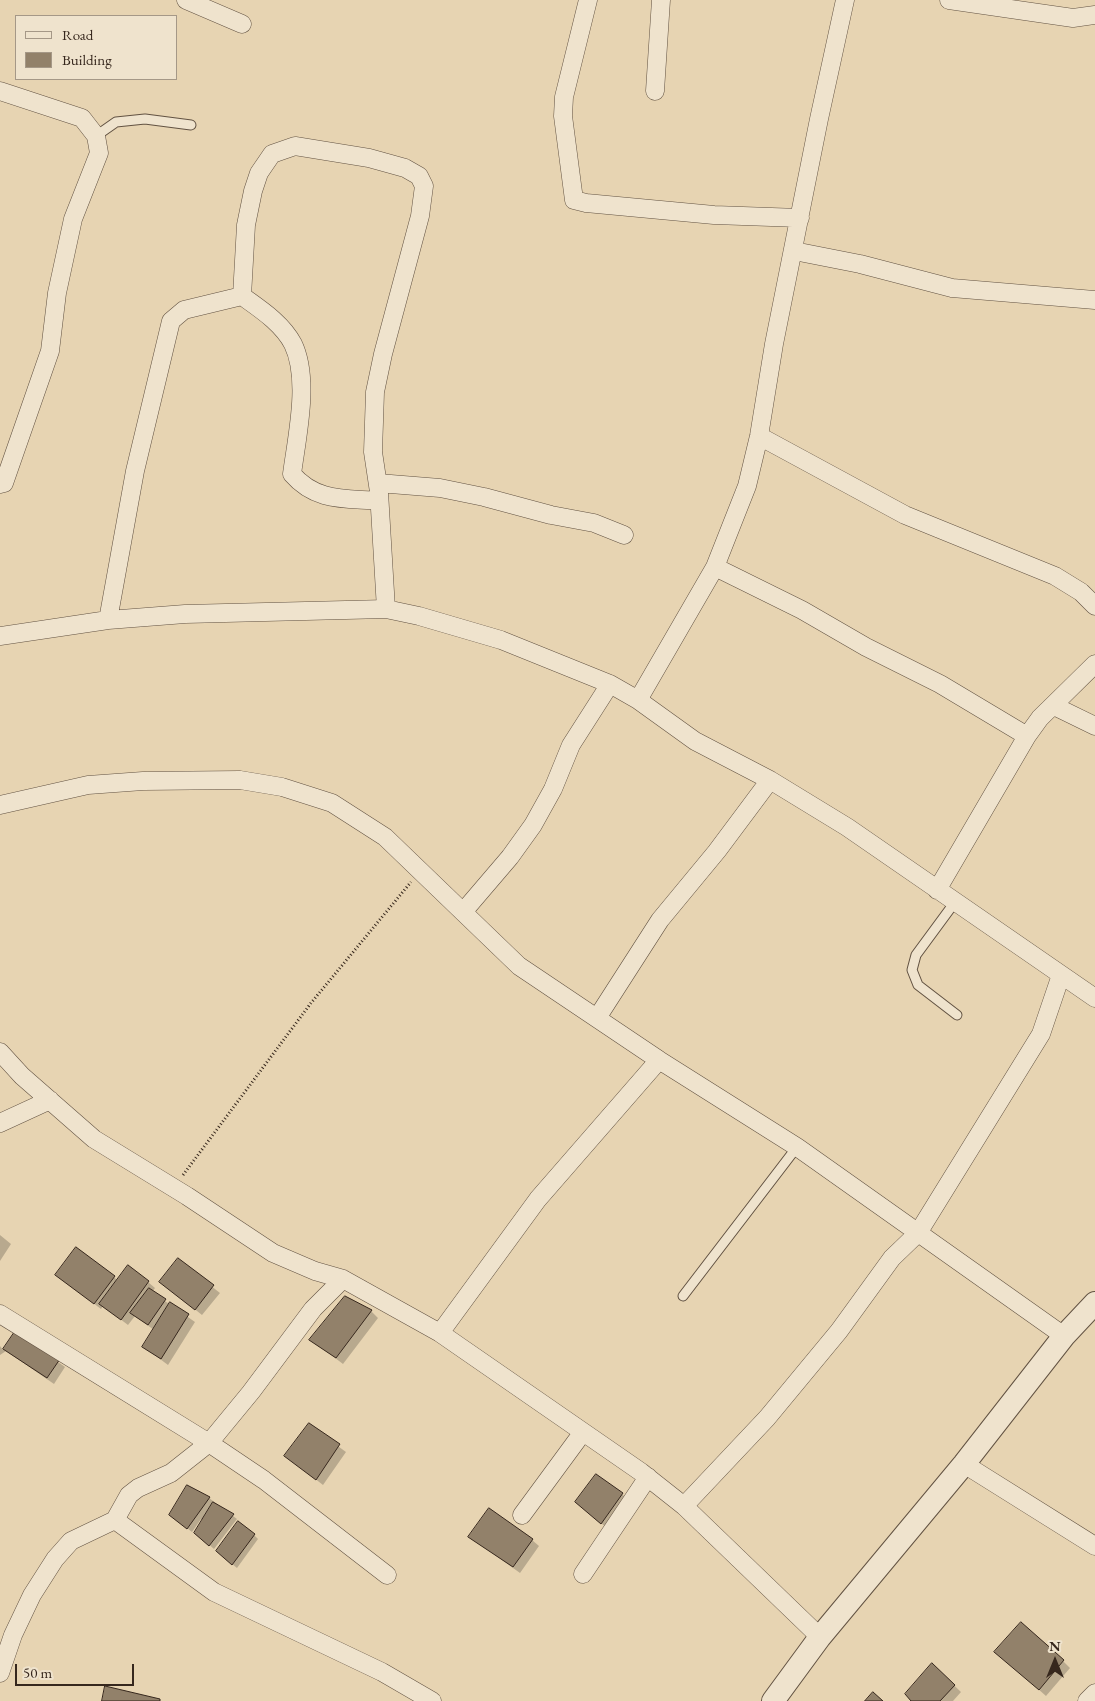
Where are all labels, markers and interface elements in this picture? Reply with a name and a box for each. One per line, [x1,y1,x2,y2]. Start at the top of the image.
legend [15,15,178,80]
text: Road [62,25,93,44]
text: Building [62,50,112,69]
north arrow [1030,1636,1080,1686]
text: N [1049,1637,1061,1655]
scale bar [18,1654,136,1686]
text: 50 m [23,1663,52,1682]

